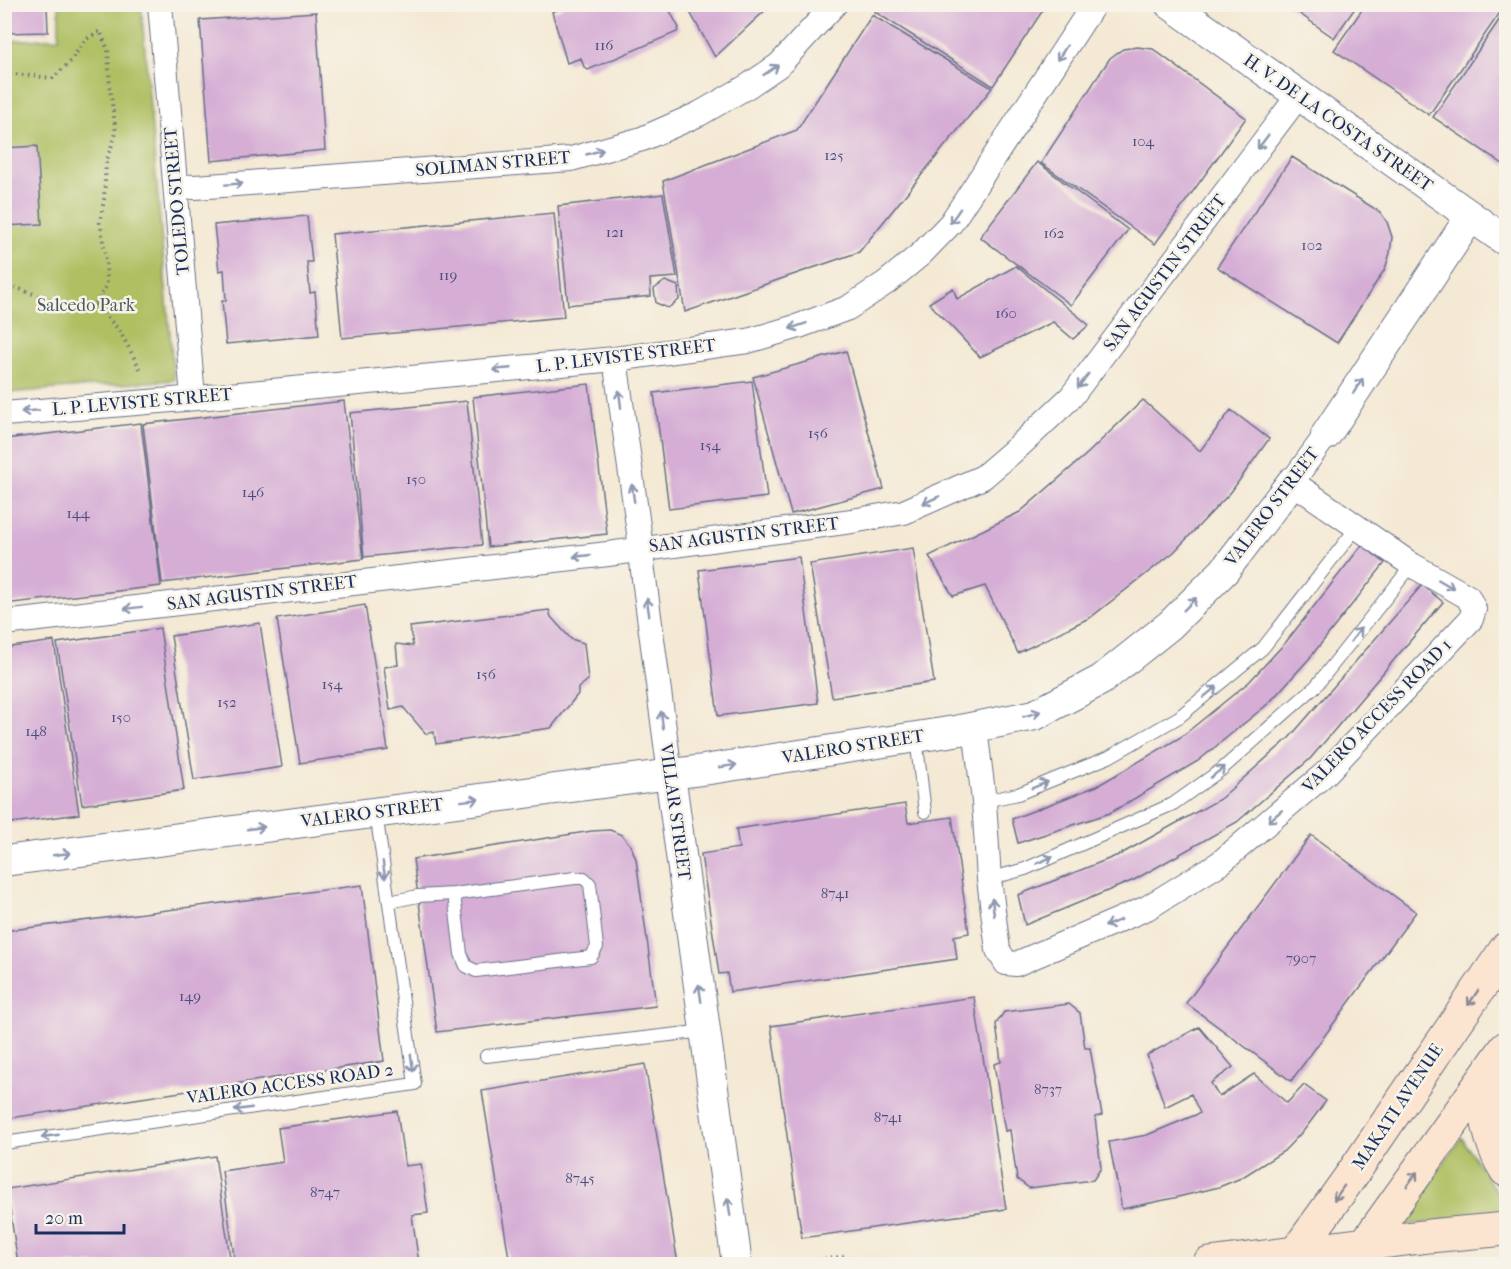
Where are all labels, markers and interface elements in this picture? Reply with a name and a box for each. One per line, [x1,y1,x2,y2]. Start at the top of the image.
house number: 116 [595,36,614,54]
one-way arrow [1056,45,1068,61]
street label: H. V. DE LA COSTA STREET [1239,50,1437,197]
one-way arrow [762,64,779,77]
street label: TOLEDO STREET [160,125,194,276]
house number: 104 [1132,132,1155,150]
one-way arrow [1257,133,1270,149]
one-way arrow [585,146,604,158]
house number: 125 [824,146,844,164]
street label: SOLIMAN STREET [415,147,572,181]
one-way arrow [224,178,243,189]
street label: SAN AGUSTIN STREET [1099,190,1231,356]
one-way arrow [949,208,961,224]
house number: 121 [606,223,624,241]
house number: 162 [1043,224,1065,242]
house number: 102 [1301,236,1323,254]
house number: 119 [439,266,457,284]
park label: Salcedo Park [37,295,136,316]
house number: 160 [995,304,1017,322]
one-way arrow [789,321,808,332]
street label: L. P. LEVISTE STREET [535,334,718,377]
one-way arrow [492,364,512,375]
one-way arrow [1076,373,1089,389]
one-way arrow [1353,378,1365,395]
street label: L. P. LEVISTE STREET [51,384,234,420]
one-way arrow [615,389,626,409]
one-way arrow [21,406,41,417]
house number: 156 [808,424,829,442]
house number: 154 [700,436,721,454]
street label: VALERO STREET [1220,443,1324,571]
house number: 150 [406,470,426,488]
house number: 146 [242,483,265,501]
one-way arrow [628,484,639,504]
one-way arrow [923,495,941,506]
house number: 144 [66,504,91,522]
street label: SAN AGUSTIN STREET [648,513,841,557]
one-way arrow [573,551,593,562]
street label: SAN AGUSTIN STREET [166,571,359,615]
one-way arrow [1436,579,1454,590]
one-way arrow [1183,596,1198,611]
one-way arrow [642,597,653,617]
one-way arrow [124,603,144,614]
one-way arrow [1349,627,1362,643]
street label: VALERO ACCESS ROAD 1 [1297,635,1456,798]
house number: 156 [476,665,497,683]
house number: 154 [322,675,343,693]
one-way arrow [1202,685,1218,698]
house number: 152 [217,693,237,711]
house number: 150 [111,708,131,726]
one-way arrow [1022,708,1041,719]
one-way arrow [656,710,667,730]
house number: 148 [25,722,47,740]
street label: VALERO STREET [780,725,926,769]
street label: VILLAR STREET [655,741,695,883]
one-way arrow [717,761,737,772]
one-way arrow [1209,766,1225,778]
one-way arrow [1030,779,1049,790]
street label: VALERO STREET [299,794,445,832]
one-way arrow [460,795,479,806]
one-way arrow [1267,810,1283,823]
one-way arrow [245,822,265,833]
one-way arrow [52,848,72,859]
one-way arrow [1035,854,1053,865]
one-way arrow [379,860,390,879]
house number: 8741 [821,884,849,902]
one-way arrow [987,898,998,917]
one-way arrow [1104,918,1122,929]
house number: 7907 [1286,949,1316,967]
one-way arrow [694,983,705,1003]
house number: 149 [179,987,201,1005]
one-way arrow [1467,989,1480,1006]
street label: MAKATI AVENUE [1348,1040,1448,1174]
one-way arrow [406,1053,417,1072]
street label: VALERO ACCESS ROAD 2 [184,1059,395,1109]
house number: 8737 [1034,1080,1062,1098]
one-way arrow [233,1103,253,1114]
house number: 8741 [874,1108,902,1126]
one-way arrow [40,1131,60,1142]
house number: 8745 [565,1169,595,1187]
one-way arrow [1406,1172,1418,1188]
house number: 8747 [310,1183,340,1201]
one-way arrow [1333,1184,1345,1201]
scale bar [36,1197,124,1235]
one-way arrow [723,1197,734,1217]
text: 20 m [45,1208,83,1229]

